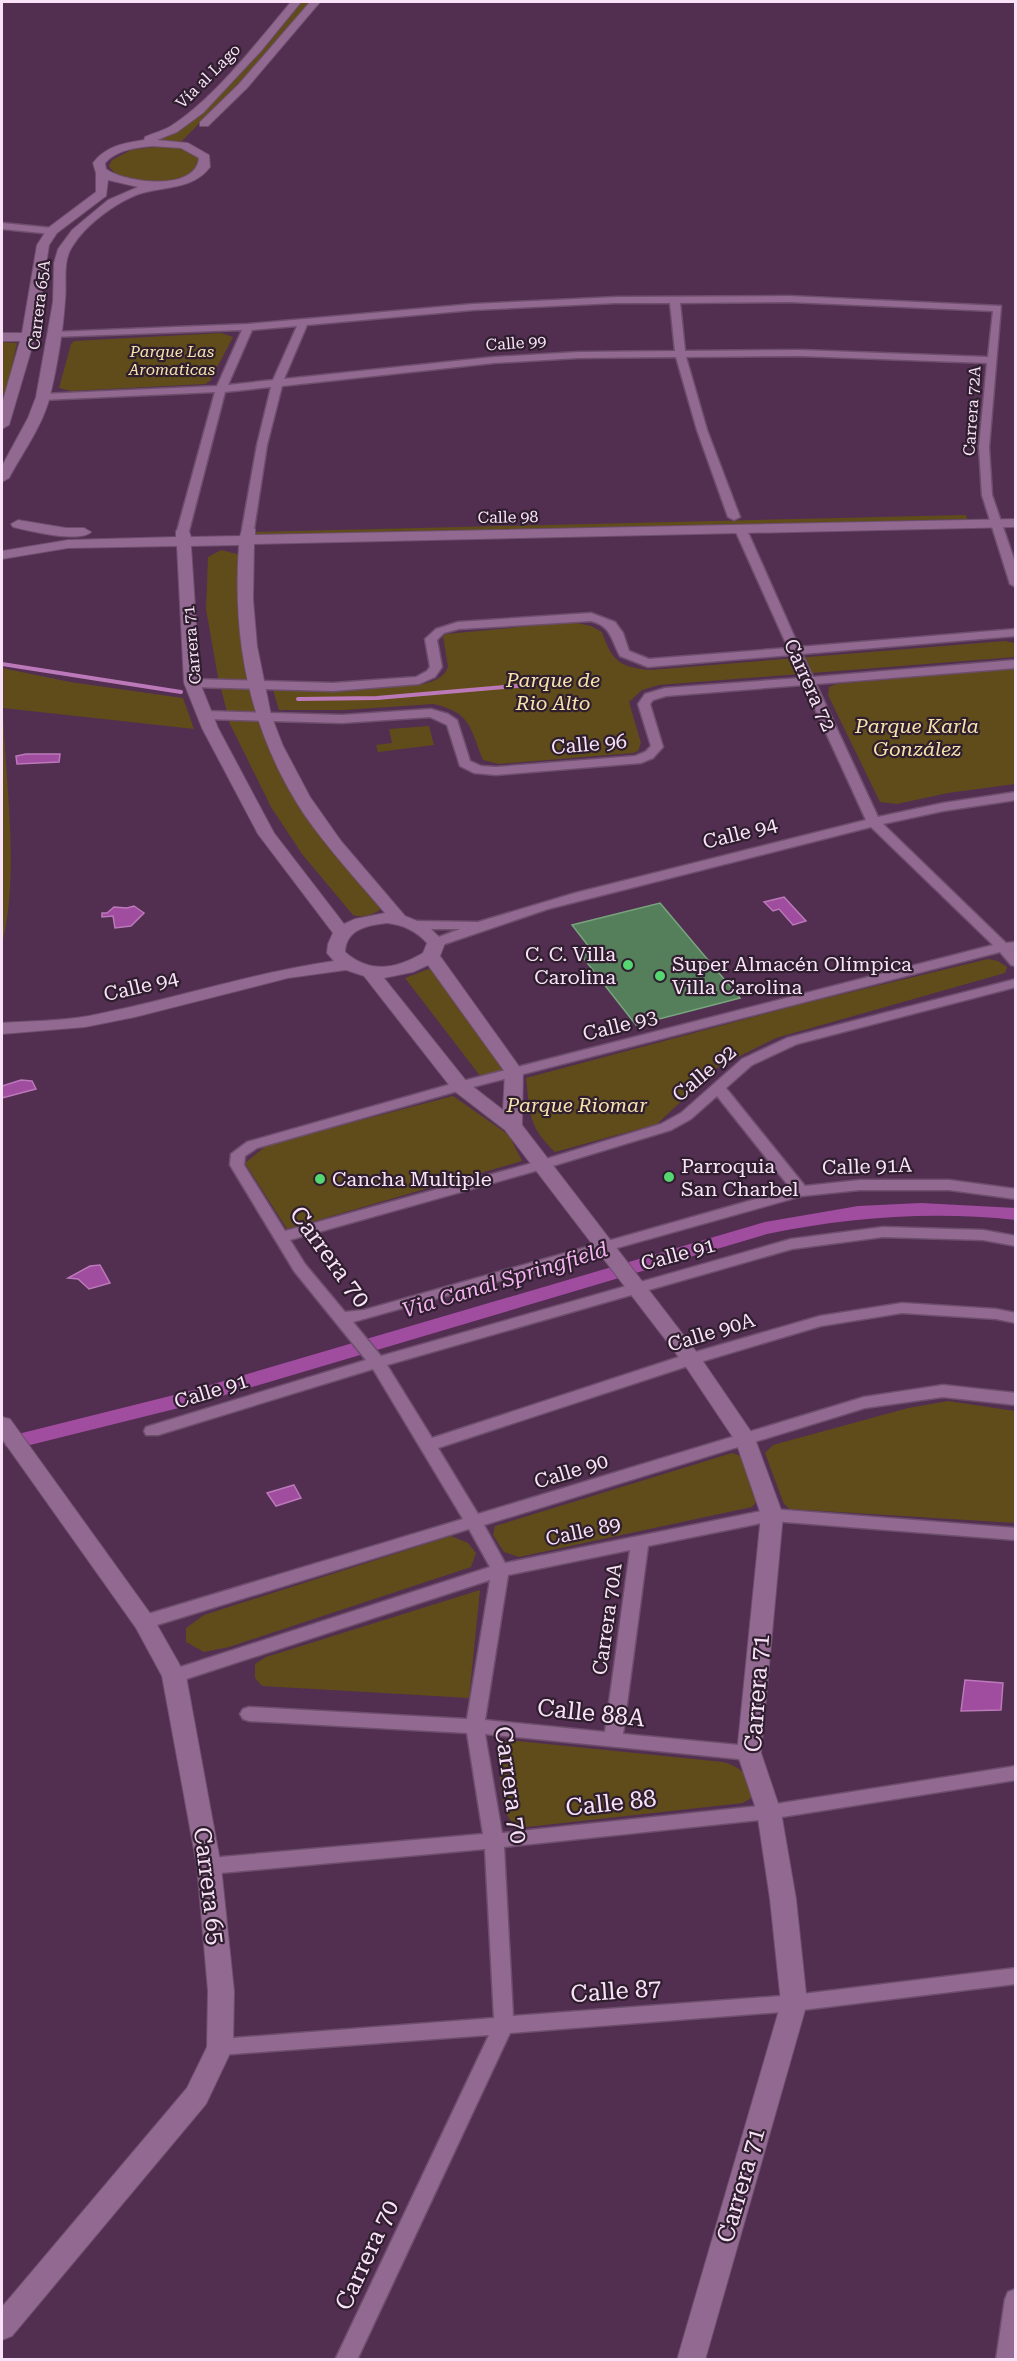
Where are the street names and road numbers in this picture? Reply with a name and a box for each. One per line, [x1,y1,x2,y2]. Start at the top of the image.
street label: Vía al Lago [172,39,245,112]
street label: Carrera 65A [24,258,54,351]
street label: Calle 99 [485,331,547,355]
street label: Carrera 72A [959,365,985,457]
street label: Calle 98 [477,507,539,527]
street label: Carrera 71 [179,605,205,685]
street label: Carrera 72 [779,635,841,735]
street label: Calle 96 [550,729,628,759]
street label: Calle 94 [700,812,781,854]
street label: Calle 94 [101,966,181,1006]
street label: Calle 93 [580,1004,660,1046]
street label: Calle 92 [667,1039,741,1107]
street label: Calle 91A [822,1152,912,1180]
street label: Carrera 70 [284,1201,376,1313]
street label: Calle 91 [638,1233,718,1275]
street label: Calle 90A [664,1307,758,1357]
street label: Calle 91 [171,1368,251,1414]
street label: Calle 90 [531,1448,611,1494]
street label: Calle 89 [543,1511,623,1551]
street label: Carrera 70A [587,1562,627,1676]
street label: Carrera 71 [739,1633,775,1753]
street label: Calle 88A [536,1693,646,1733]
street label: Carrera 70 [489,1724,533,1846]
street label: Calle 88 [564,1784,658,1822]
street label: Carrera 65 [188,1826,230,1946]
street label: Calle 87 [570,1974,662,2008]
street label: Carrera 71 [711,2124,771,2246]
street label: Carrera 70 [329,2195,405,2315]

